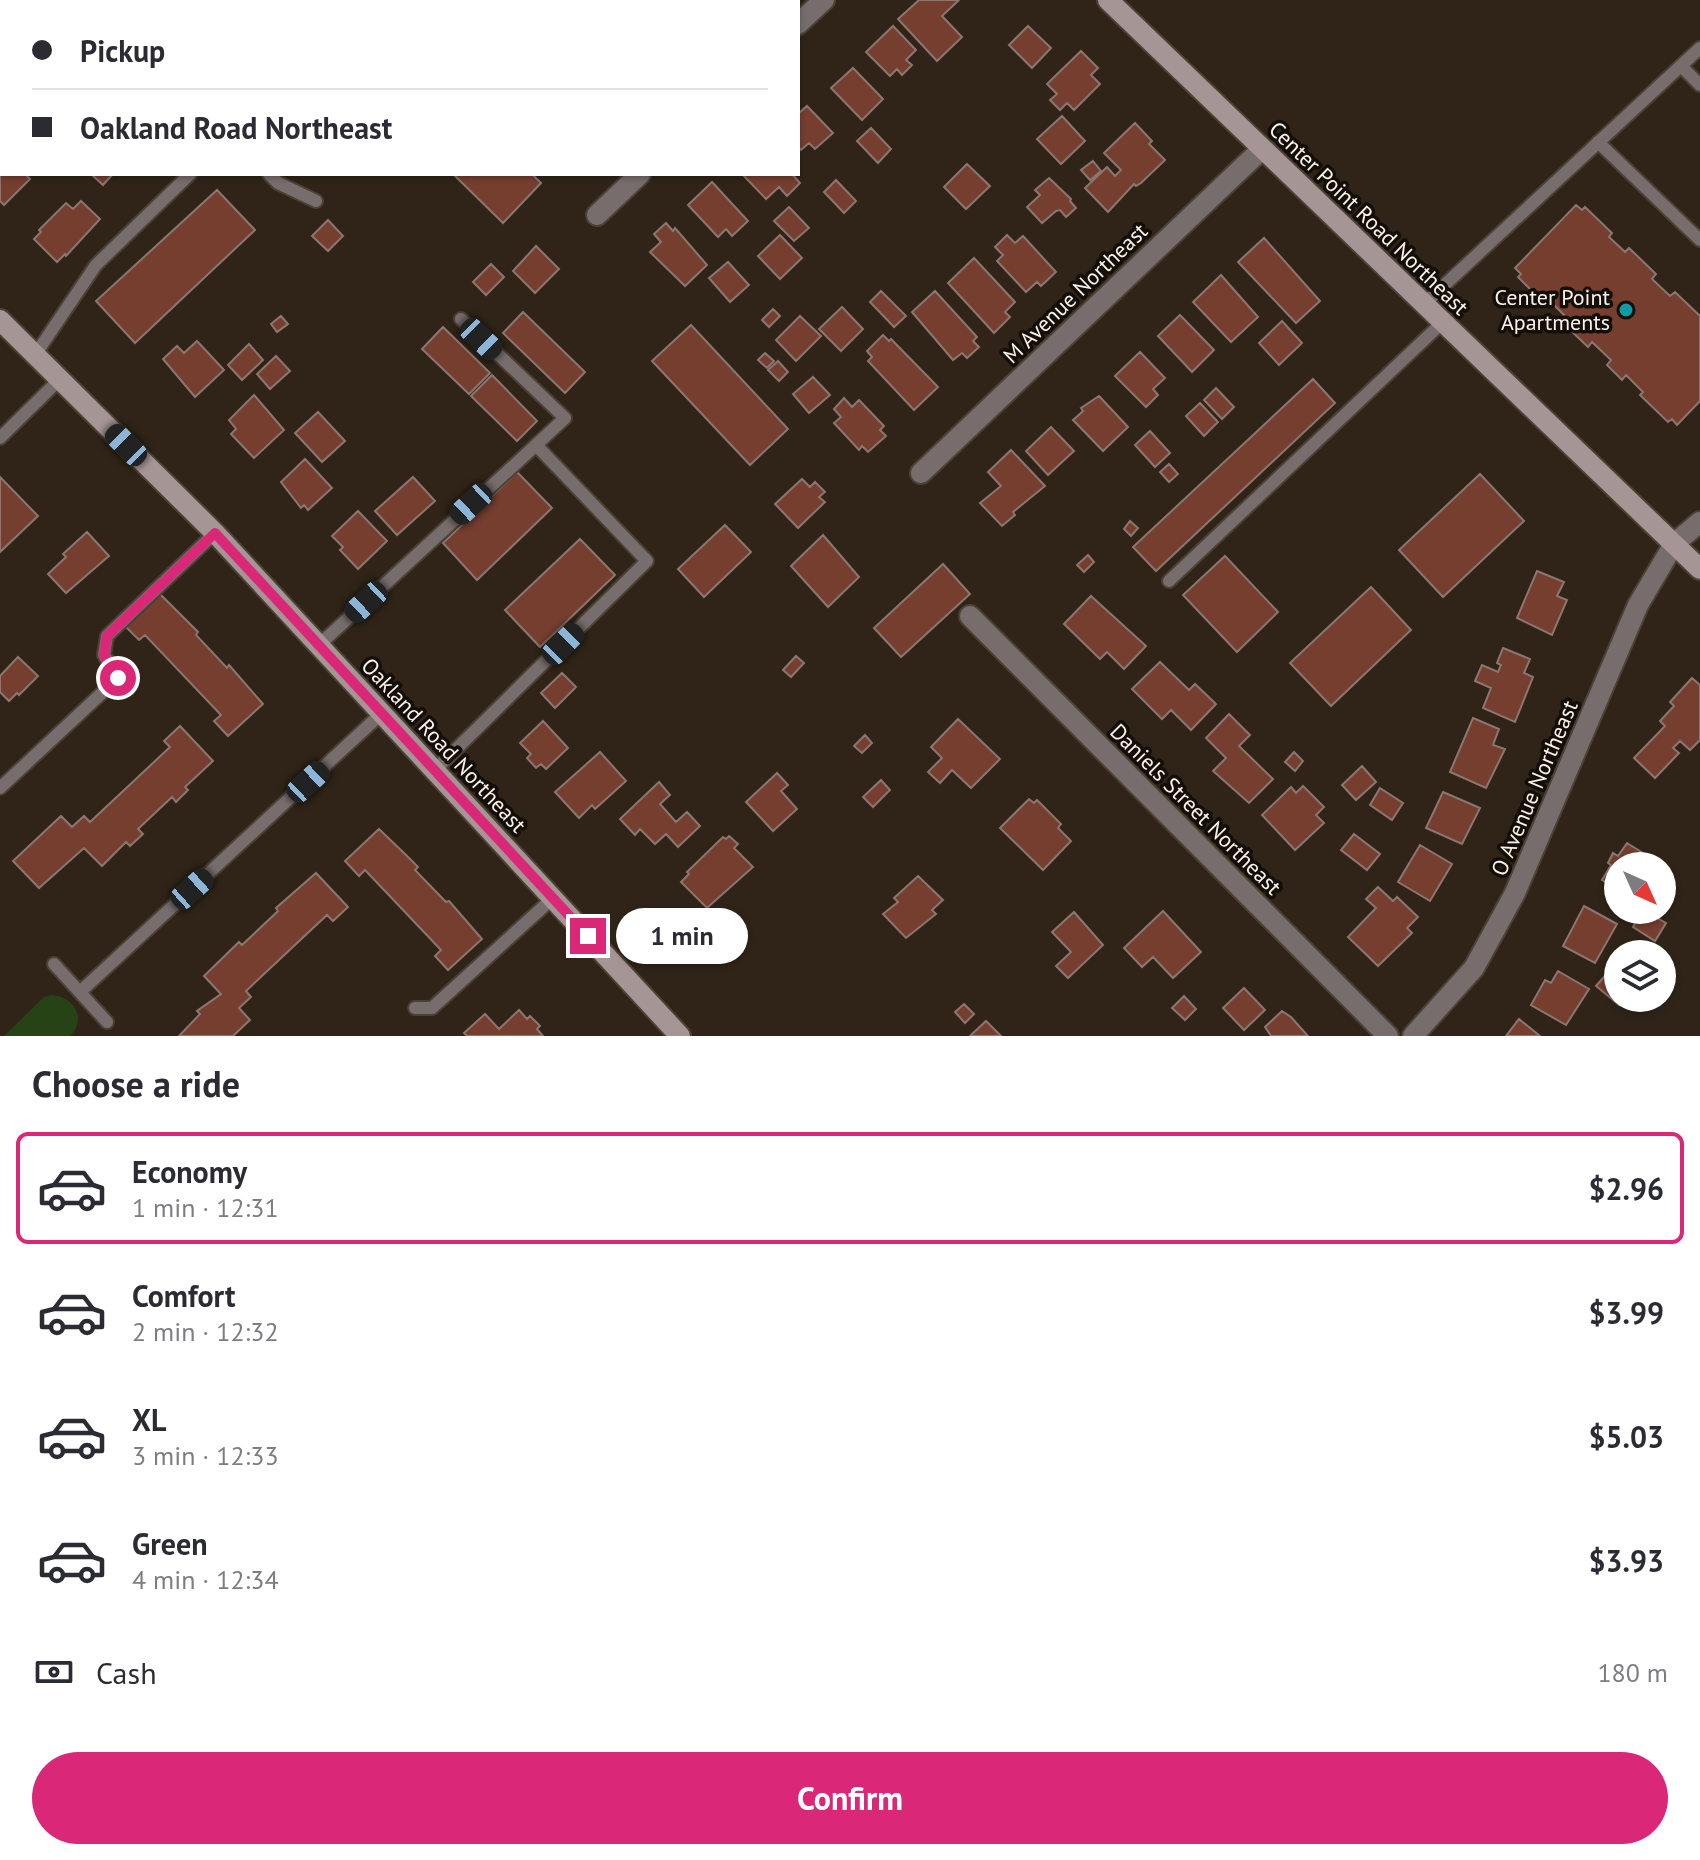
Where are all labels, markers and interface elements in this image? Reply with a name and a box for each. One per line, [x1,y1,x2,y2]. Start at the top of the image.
text: Pickup [80,31,165,70]
text: Oakland Road Northeast [80,108,392,147]
street label: Center Point Road Northeast [1263,115,1475,321]
street label: M Avenue Northeast [997,216,1154,369]
place label: Center Point Apartments [1495,283,1611,336]
marker: Center Point Apartments [1617,301,1635,319]
car [455,314,507,364]
car [101,420,151,470]
car [445,479,497,529]
car [340,577,392,627]
car [538,619,588,669]
street label: Oakland Road Northeast [356,652,533,839]
route start [100,660,136,696]
street label: O Avenue Northeast [1484,696,1584,880]
street label: Daniels Street Northeast [1104,717,1288,901]
car [282,757,334,807]
north arrow [1604,852,1676,924]
map controls [1604,852,1676,1012]
car [166,864,218,914]
callout: 1 min [616,908,748,964]
route end [570,918,606,954]
text: 1 min [650,919,714,952]
button: layers [1604,940,1676,1012]
text: Choose a ride [32,1060,240,1107]
icon: car [36,1152,108,1224]
text: Economy [132,1152,247,1191]
text: $2.96 [1589,1169,1664,1208]
text: 1 min · 12:31 [132,1191,279,1224]
icon: car [36,1276,108,1348]
text: Comfort [132,1276,235,1315]
text: $3.99 [1589,1293,1664,1332]
text: 2 min · 12:32 [132,1315,279,1348]
icon: car [36,1400,108,1472]
text: XL [132,1400,166,1439]
text: $5.03 [1589,1417,1664,1456]
text: 3 min · 12:33 [132,1439,279,1472]
icon: car [36,1524,108,1596]
text: Green [132,1524,207,1563]
text: $3.93 [1589,1541,1664,1580]
text: 4 min · 12:34 [132,1563,279,1596]
icon: cash [32,1650,76,1694]
text: Cash [96,1653,157,1692]
text: 180 m [1597,1656,1668,1689]
button: Confirm [32,1752,1668,1844]

